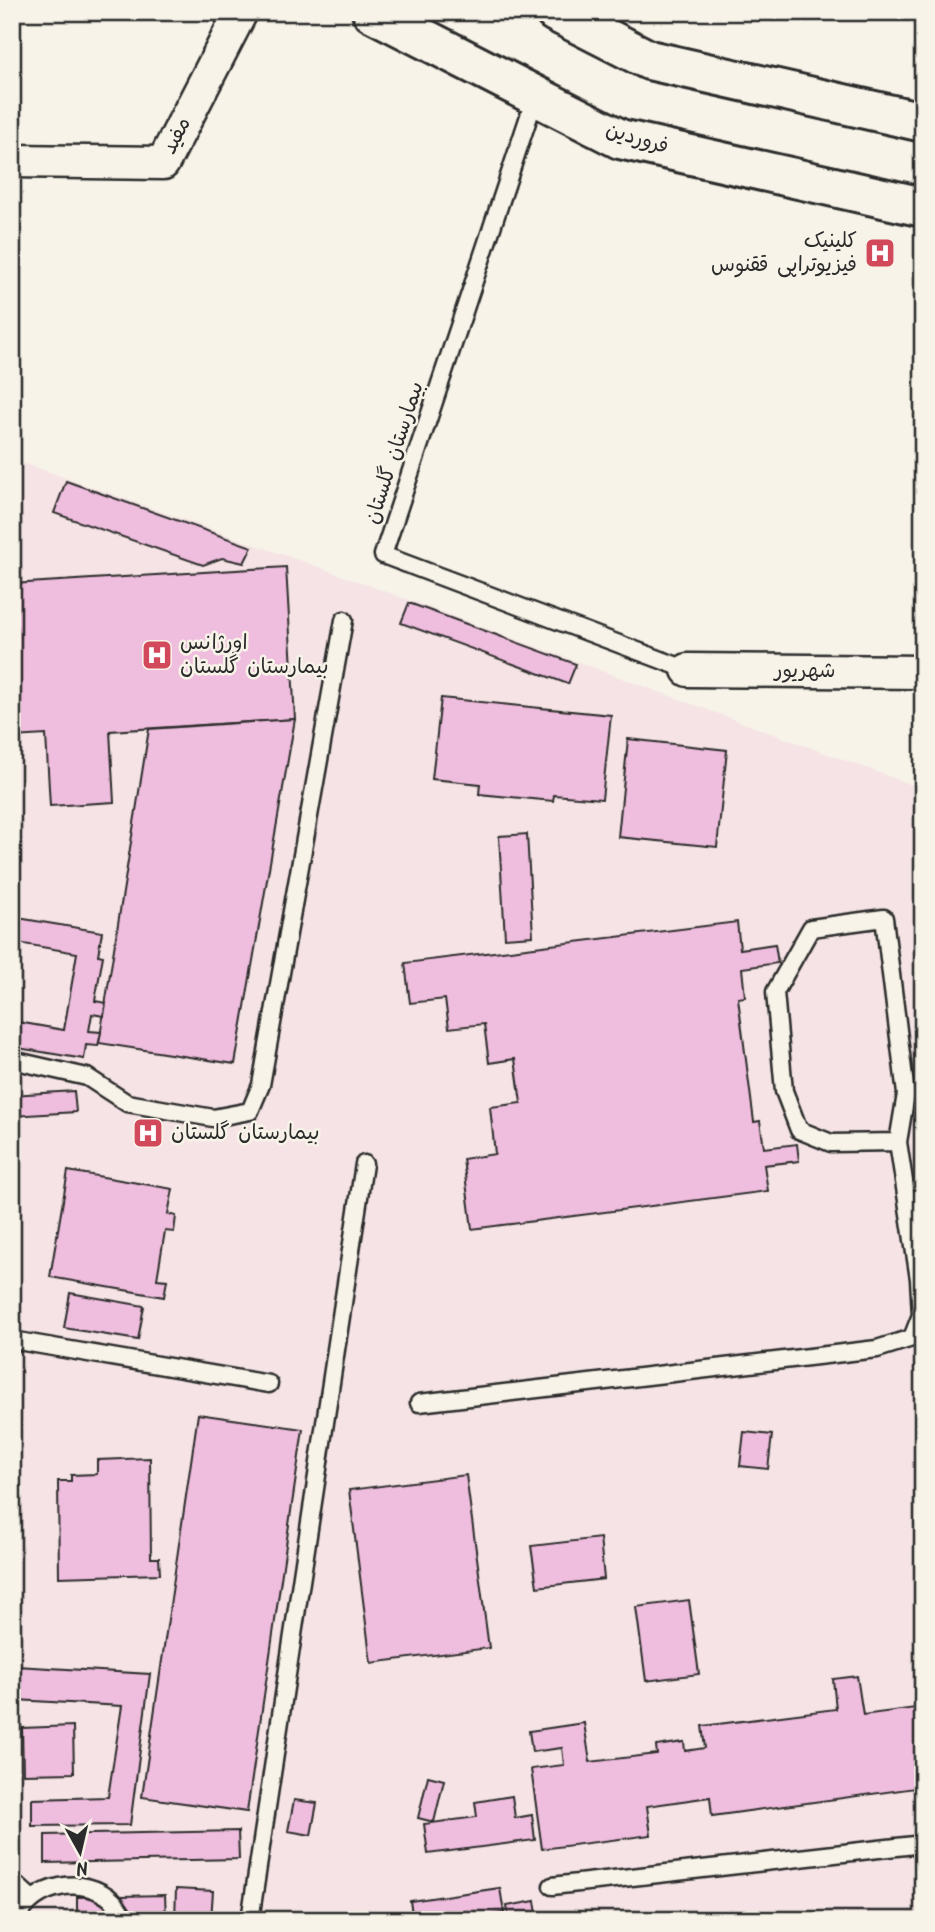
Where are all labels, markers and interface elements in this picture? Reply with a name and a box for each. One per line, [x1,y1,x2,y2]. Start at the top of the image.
street label: مفید [154,111,200,161]
street label: فروردین [601,114,673,164]
place label: کلینیک فیزیوتراپی ققنوس [711,225,857,282]
hospital icon: کلینیک فیزیوتراپی ققنوس [863,236,897,270]
street label: بیمارستان گلستان [356,377,434,529]
place label: اورژانس بیمارستان گلستان [180,627,329,684]
hospital icon: اورژانس بیمارستان گلستان [140,638,174,672]
street label: شهریور [772,655,836,688]
hospital icon: بیمارستان گلستان [131,1116,165,1150]
place label: بیمارستان گلستان [171,1117,320,1150]
north arrow [46,1816,116,1886]
text: N [74,1851,90,1883]

